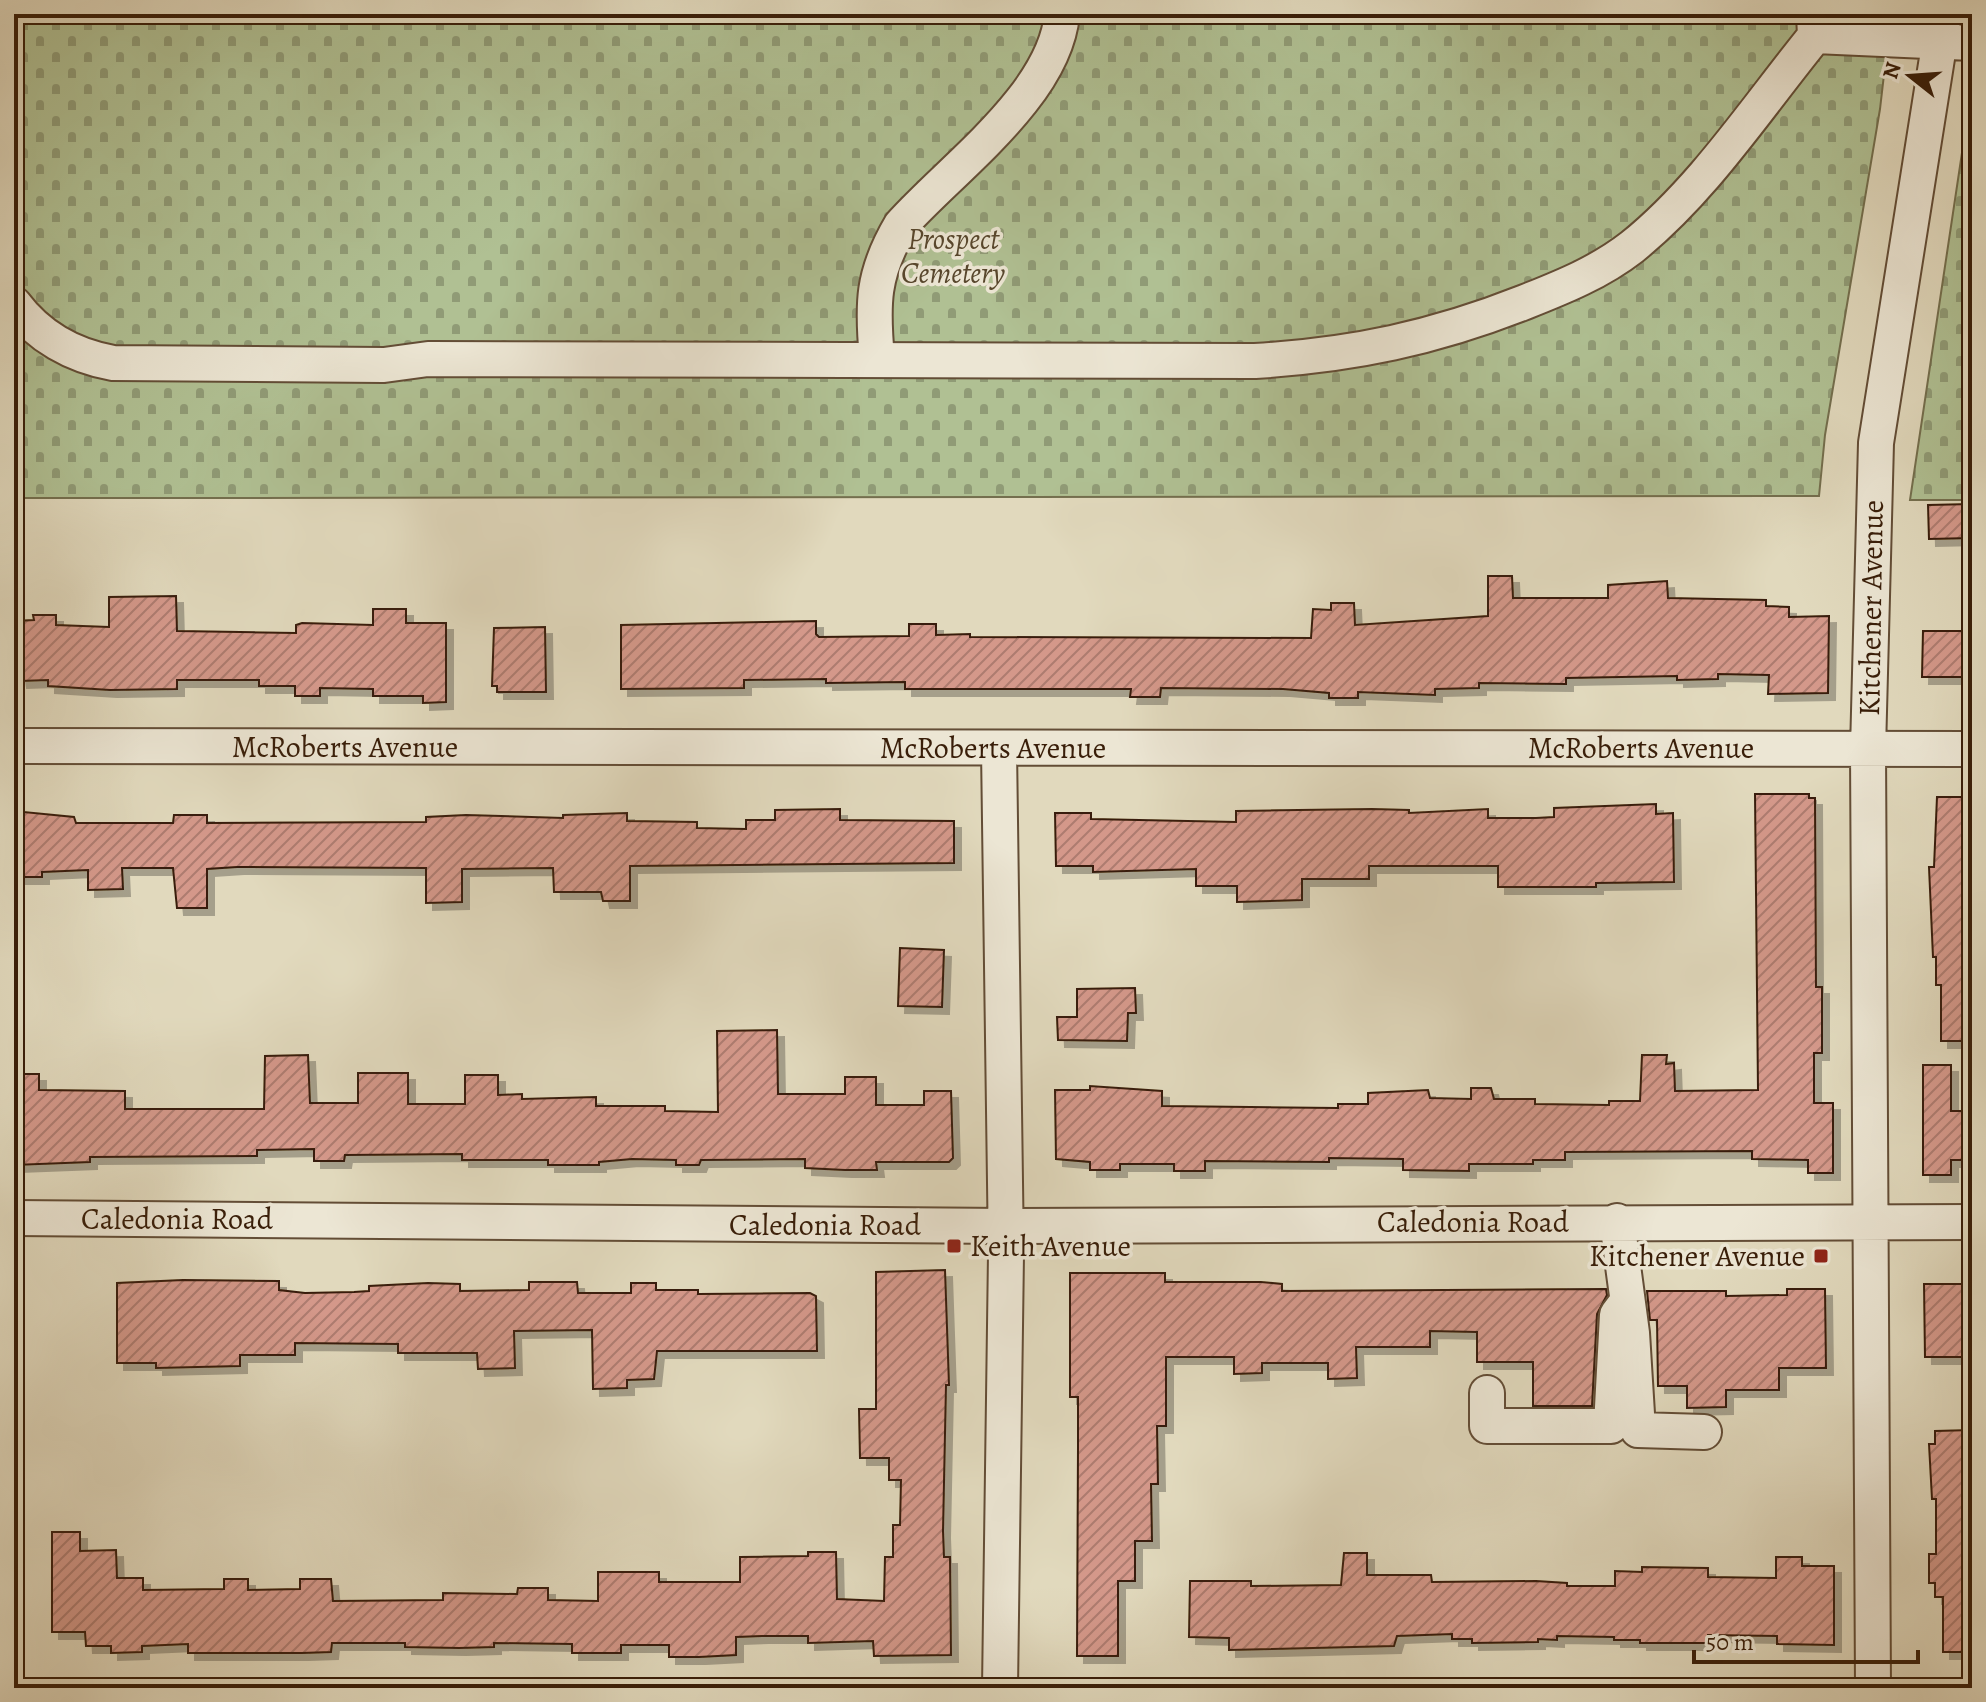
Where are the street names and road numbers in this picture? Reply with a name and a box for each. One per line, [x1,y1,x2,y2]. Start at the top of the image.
street label: Kitchener Avenue [1849,500,1893,716]
street label: McRoberts Avenue [232,727,458,767]
street label: McRoberts Avenue [880,728,1106,768]
street label: McRoberts Avenue [1528,728,1754,768]
street label: Caledonia Road [81,1199,274,1239]
street label: Caledonia Road [1377,1202,1570,1242]
street label: Caledonia Road [729,1205,922,1245]

